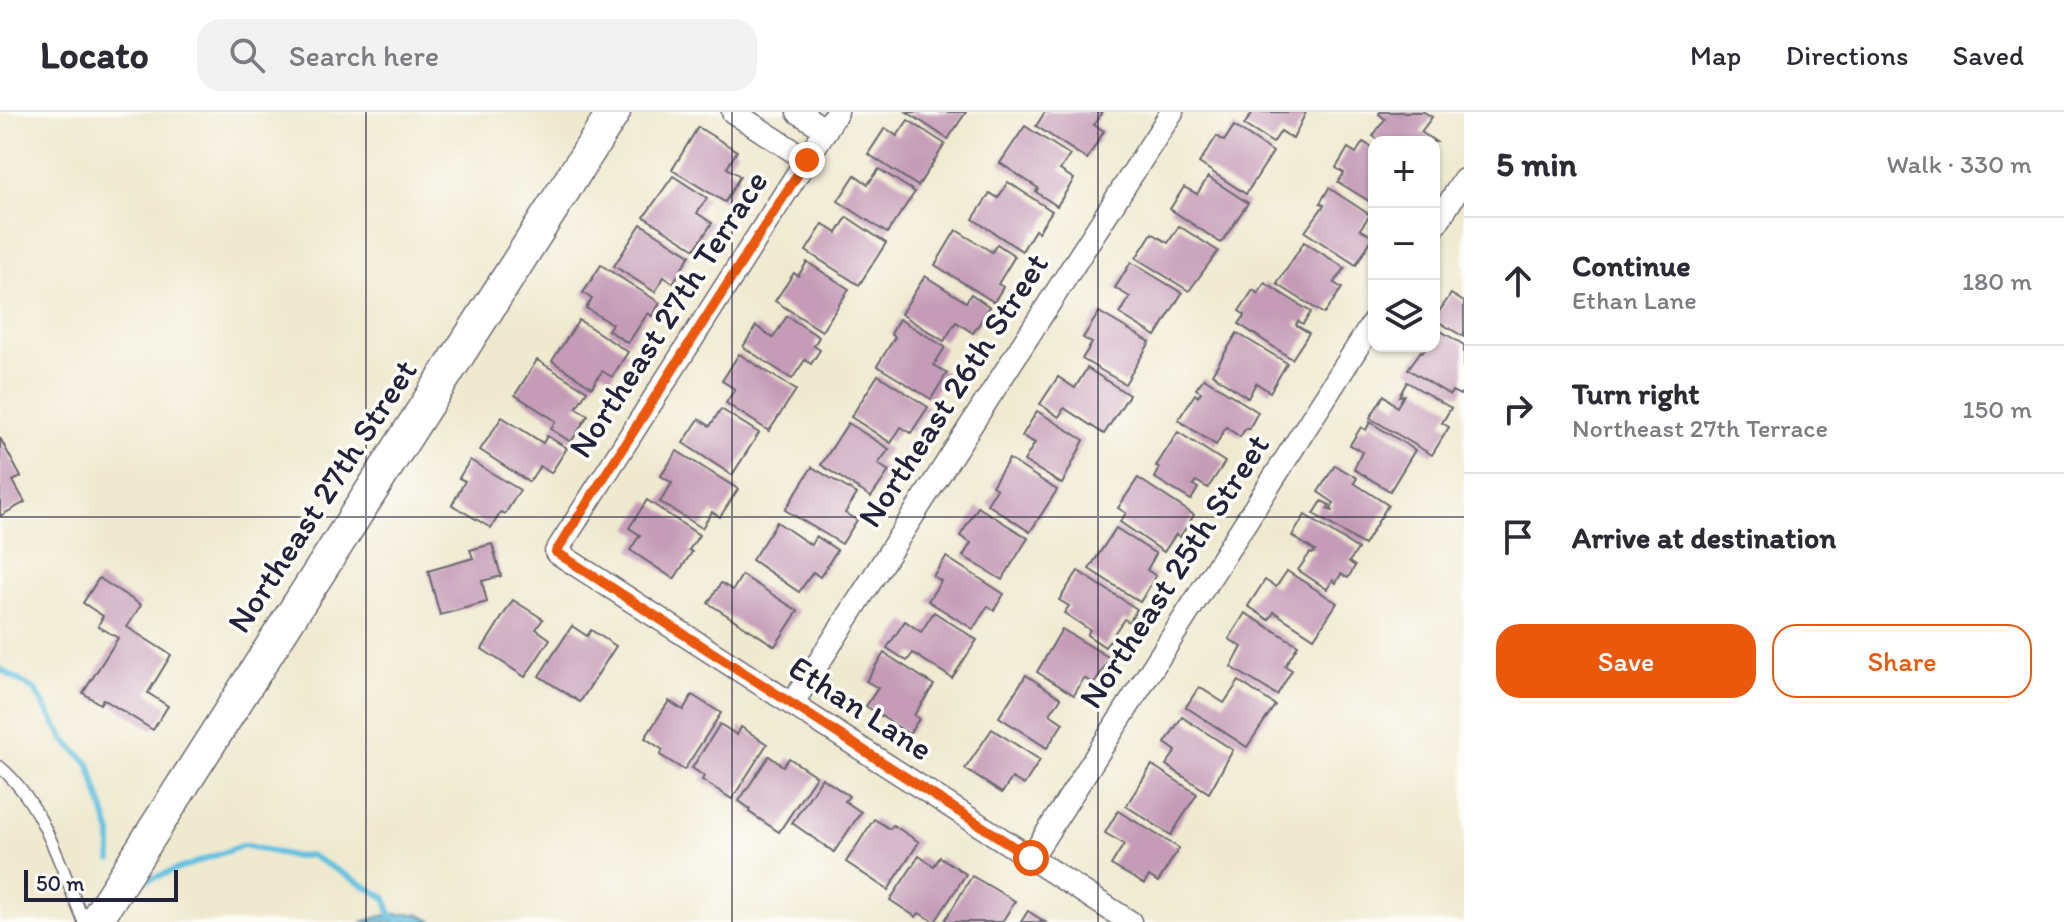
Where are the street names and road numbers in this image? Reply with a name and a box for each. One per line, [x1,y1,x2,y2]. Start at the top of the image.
street label: Northeast 27th Terrace [560,162,776,466]
street label: Northeast 26th Street [849,245,1057,535]
street label: Northeast 27th Street [218,352,426,640]
street label: Northeast 25th Street [1070,426,1278,716]
street label: Ethan Lane [781,646,941,770]

